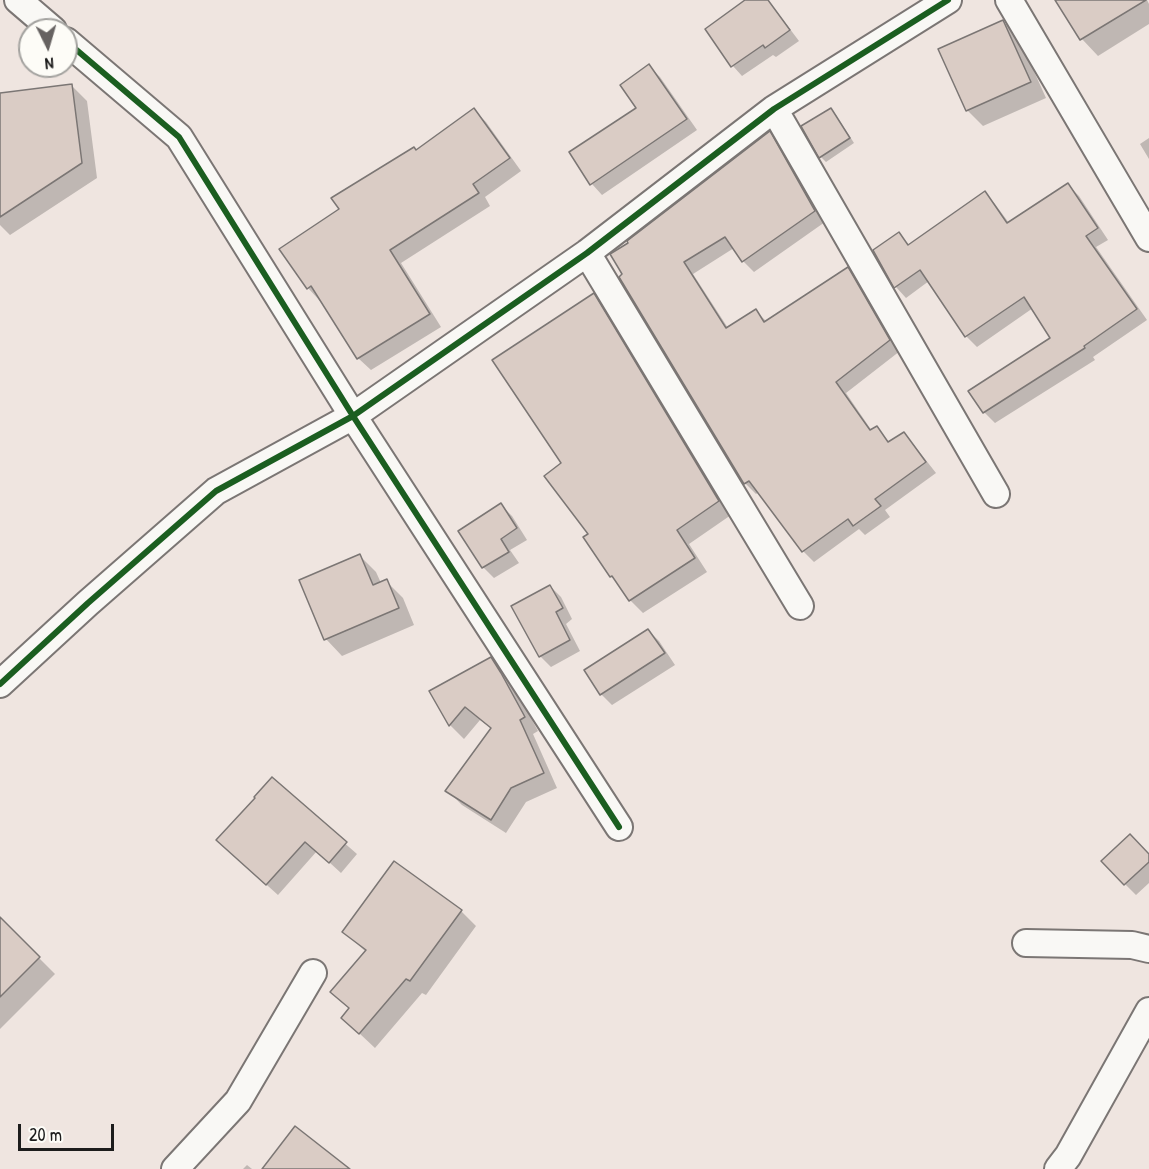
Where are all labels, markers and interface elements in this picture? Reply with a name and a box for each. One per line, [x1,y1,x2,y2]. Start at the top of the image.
north arrow [18,18,78,78]
text: N [44,53,55,75]
scale bar [21,1112,117,1150]
text: 20 m [29,1122,62,1147]

